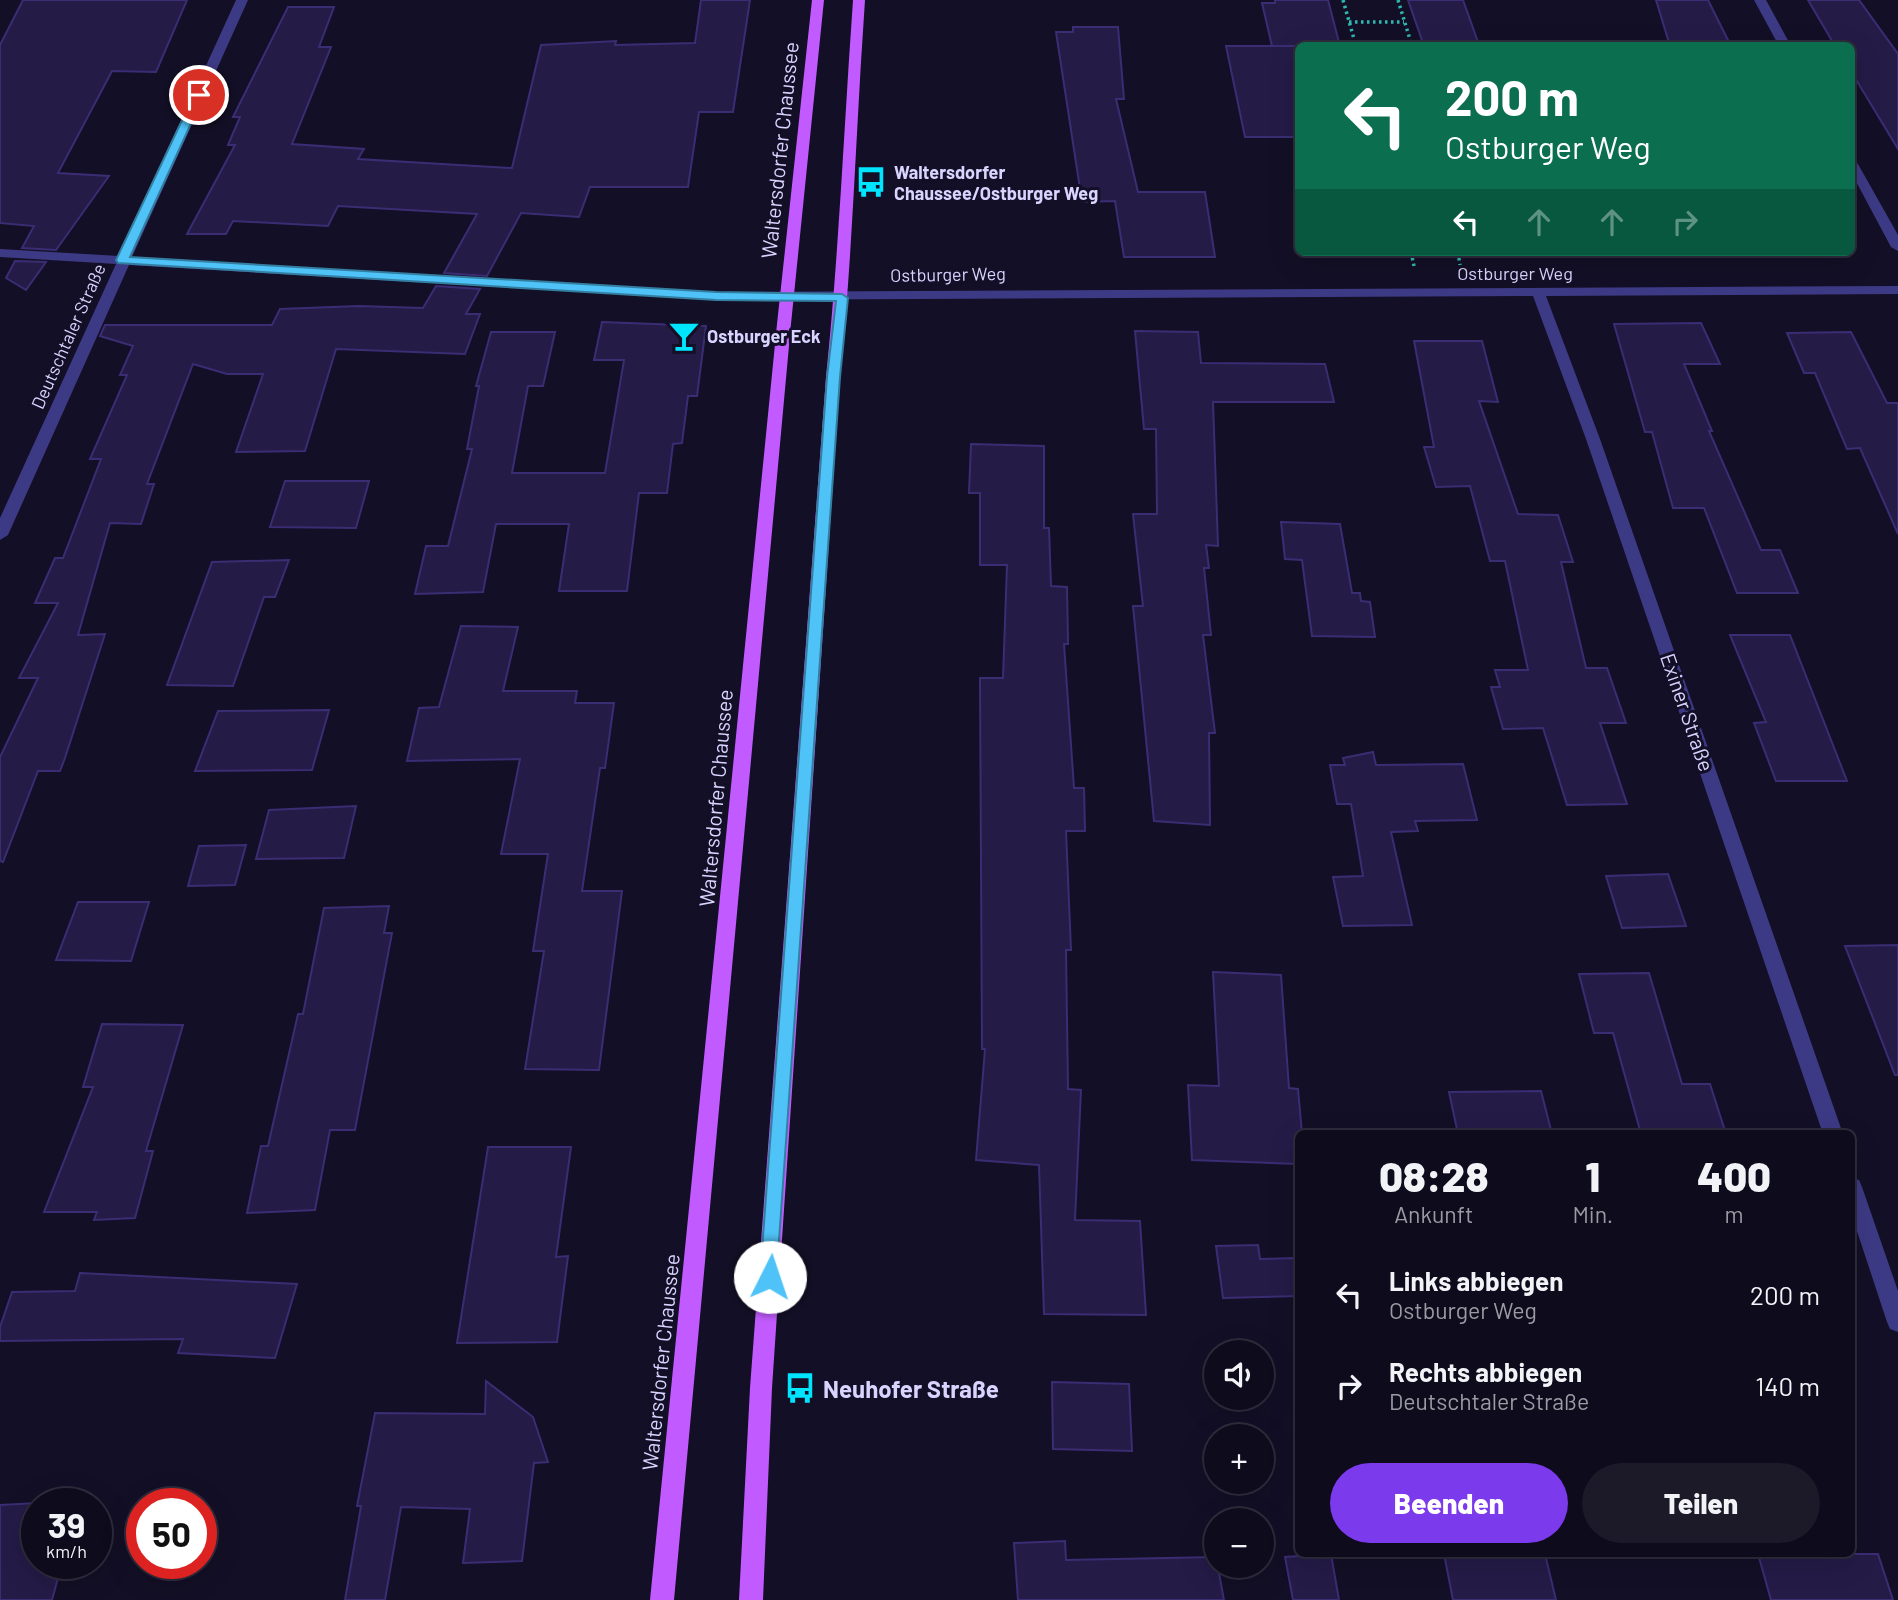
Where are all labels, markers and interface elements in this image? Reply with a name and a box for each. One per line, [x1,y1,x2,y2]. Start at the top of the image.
street label: Waltersdorfer Chaussee [755,40,803,260]
pin [169,65,229,125]
text: 200 m [1445,67,1579,126]
icon: left [1330,70,1421,161]
icon: arrive [180,76,218,114]
text: Ostburger Weg [1445,127,1651,165]
place label: Waltersdorfer Chaussee/Ostburger Weg [894,161,1098,204]
bus stop icon: Waltersdorfer Chaussee/Ostburger Weg [854,165,888,199]
icon: left [1447,203,1485,241]
icon: ahead [1520,203,1558,241]
icon: ahead [1593,203,1631,241]
icon: right [1666,203,1704,241]
street label: Deutschtaler Straße [26,260,110,412]
street label: Ostburger Weg [890,262,1006,286]
street label: Ostburger Weg [1457,262,1573,284]
bar icon: Ostburger Eck [667,319,701,353]
place label: Ostburger Eck [707,325,821,347]
street label: Exiner Straße [1656,650,1720,774]
street label: Waltersdorfer Chaussee [693,688,737,908]
text: 08:28 [1379,1150,1489,1200]
text: 1 [1585,1150,1600,1200]
text: 400 [1697,1150,1771,1200]
text: Ankunft [1394,1200,1473,1228]
text: Min. [1572,1200,1613,1228]
text: m [1725,1200,1744,1228]
position arrow [733,1240,807,1314]
street label: Waltersdorfer Chaussee [636,1252,684,1472]
text: Links abbiegen [1389,1265,1563,1296]
icon: left [1330,1276,1368,1314]
text: 200 m [1750,1279,1820,1310]
text: Ostburger Weg [1389,1296,1537,1324]
map controls [1204,1340,1274,1578]
button: sound [1204,1340,1274,1410]
text: Rechts abbiegen [1389,1356,1582,1387]
icon: right [1330,1367,1368,1405]
text: 140 m [1755,1370,1820,1401]
bus stop icon: Neuhofer Straße [783,1371,817,1405]
place label: Neuhofer Straße [823,1374,999,1403]
text: Deutschtaler Straße [1389,1387,1589,1415]
button: + [1204,1424,1274,1494]
button: Beenden [1330,1463,1568,1543]
button: Teilen [1582,1463,1820,1543]
speed limit sign: 50 [126,1488,217,1579]
text: 39 [48,1503,85,1545]
button: − [1204,1508,1274,1578]
text: km/h [46,1540,87,1562]

